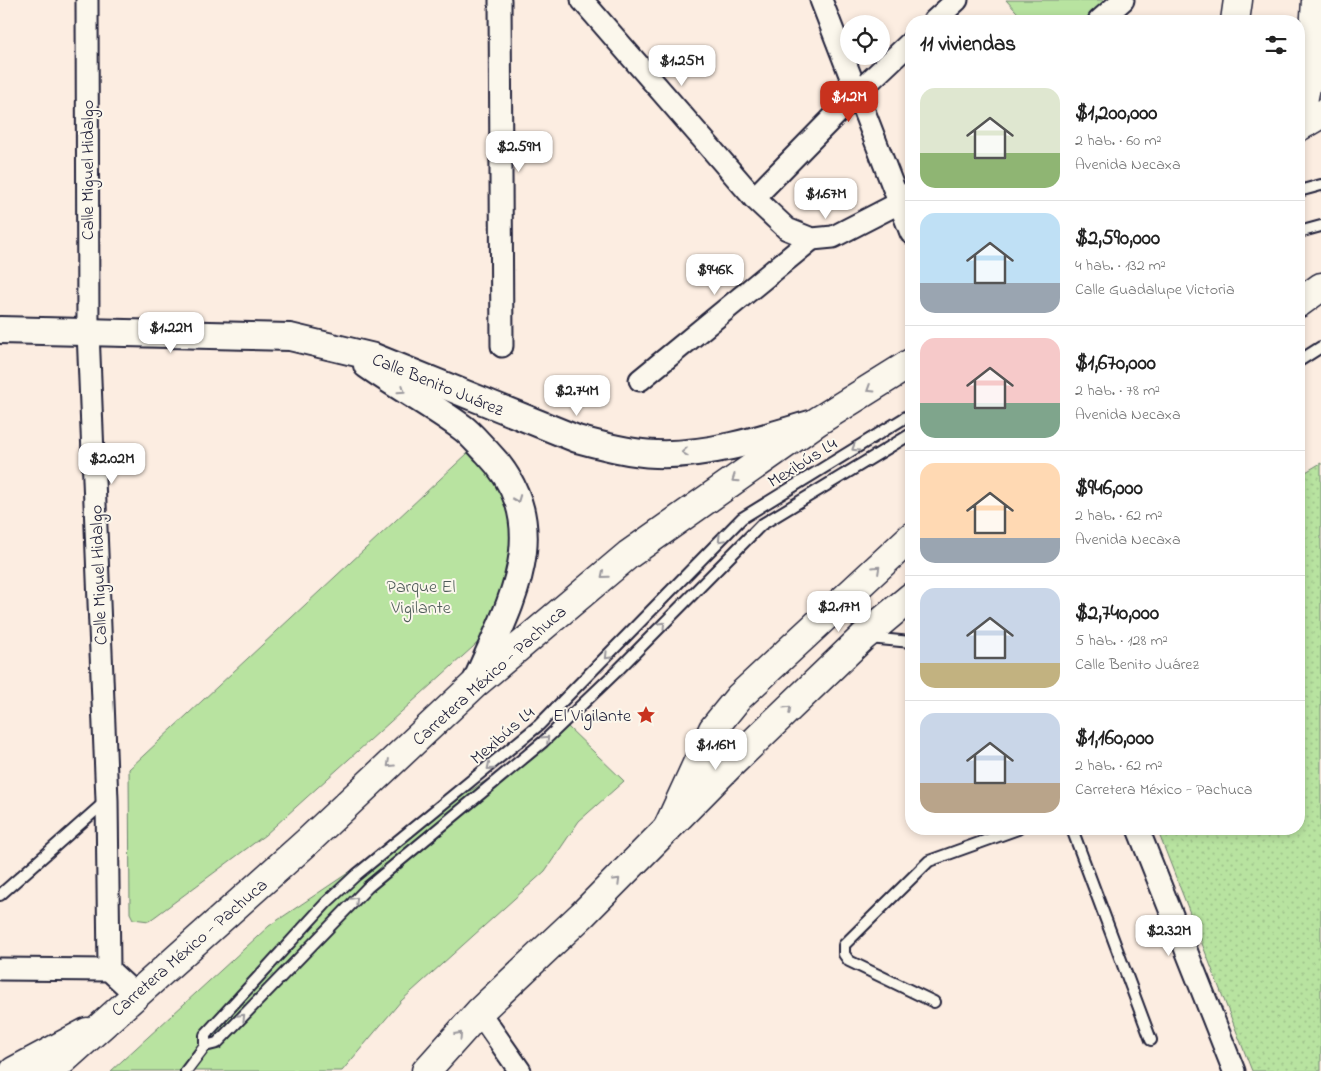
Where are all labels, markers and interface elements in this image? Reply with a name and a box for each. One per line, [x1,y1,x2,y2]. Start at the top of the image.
map controls [840,15,890,65]
button: locate [840,15,890,65]
text: 11 viviendas [920,30,1016,60]
icon: filters [1262,31,1290,59]
pin: $1.25M [641,44,723,87]
text: $1.25M [660,49,704,73]
pin: $1.2M [814,80,884,123]
text: $1.2M [831,85,867,109]
text: $1,200,000 [1075,99,1157,129]
street label: Calle Miguel Hidalgo [76,100,103,240]
icon: home [960,108,1020,168]
text: 2 hab. · 60 m² [1075,129,1161,153]
pin: $2.59M [478,130,560,173]
text: $2.59M [497,135,541,159]
text: Avenida Necaxa [1075,153,1181,177]
pin: $1.67M [785,178,867,220]
text: $1.67M [805,182,847,206]
text: $2,590,000 [1075,224,1160,254]
icon: home [960,233,1020,293]
pin: $946K [680,254,750,296]
text: 4 hab. · 132 m² [1075,254,1166,278]
text: $946K [697,258,733,282]
text: Calle Guadalupe Victoria [1075,278,1235,302]
pin: $1.22M [130,312,212,354]
text: $1.22M [149,316,193,340]
street label: Calle Benito Juárez [368,348,507,424]
text: $1,670,000 [1075,349,1156,379]
icon: home [960,358,1020,418]
pin: $2.74M [536,374,618,417]
text: $2.74M [555,379,599,403]
text: 2 hab. · 78 m² [1075,379,1160,403]
one-way arrow [866,382,875,392]
one-way arrow [397,383,406,393]
text: Avenida Necaxa [1075,403,1181,427]
street label: Mexibús L4 [763,432,843,495]
pin: $2.02M [71,442,153,485]
one-way arrow [851,442,860,452]
one-way arrow [681,446,689,457]
text: $2.02M [89,447,135,471]
one-way arrow [731,473,741,482]
text: $946,000 [1075,474,1143,504]
icon: home [960,483,1020,543]
one-way arrow [511,494,521,503]
street label: Calle Miguel Hidalgo [85,504,116,646]
text: 2 hab. · 62 m² [1075,504,1162,528]
text: Avenida Necaxa [1075,528,1181,552]
one-way arrow [718,534,727,543]
one-way arrow [872,566,881,575]
one-way arrow [601,569,610,577]
park label: Parque El Vigilante [387,575,455,623]
pin: $2.17M [798,590,880,633]
text: $2.17M [818,595,860,619]
text: $2,740,000 [1075,599,1159,629]
street label: Carretera México - Pachuca [407,600,573,753]
icon: home [960,608,1020,668]
one-way arrow [656,622,665,631]
text: 5 hab. · 128 m² [1075,629,1168,653]
one-way arrow [605,651,614,660]
text: Calle Benito Juárez [1075,653,1199,677]
street label: Mexibús L4 [465,701,542,772]
place label: El Vigilante [553,704,632,731]
place icon: El Vigilante [635,704,657,726]
one-way arrow [782,706,791,715]
text: $1,160,000 [1075,724,1154,754]
pin: $1.16M [675,728,757,771]
text: $1.16M [696,733,736,757]
icon: home [960,733,1020,793]
one-way arrow [540,736,549,745]
text: 2 hab. · 62 m² [1075,754,1162,778]
one-way arrow [387,758,396,767]
one-way arrow [486,762,495,771]
text: Carretera México - Pachuca [1075,778,1253,802]
street label: Carretera México - Pachuca [106,873,274,1024]
one-way arrow [611,878,620,887]
one-way arrow [349,897,358,906]
pin: $2.32M [1128,914,1210,957]
text: $2.32M [1146,919,1192,943]
one-way arrow [236,1014,245,1023]
one-way arrow [453,1031,462,1040]

